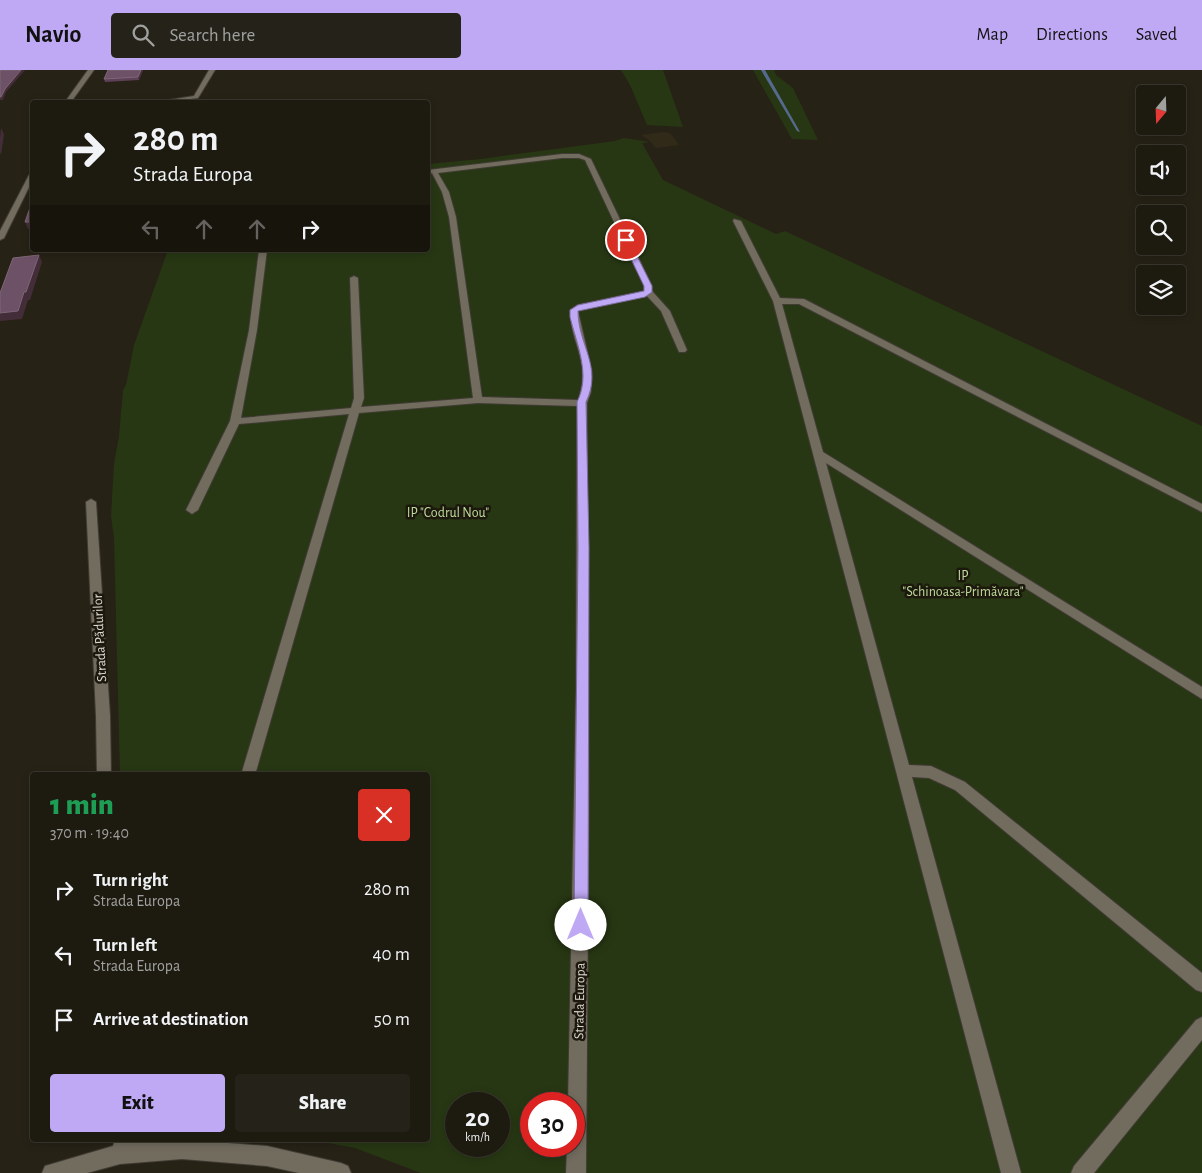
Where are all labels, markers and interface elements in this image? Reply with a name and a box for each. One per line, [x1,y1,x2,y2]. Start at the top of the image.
search box [111,13,461,58]
icon: search [129,21,157,49]
text: Navio [25,23,81,47]
text: Search here [169,26,255,45]
text: Map [977,26,1008,44]
text: Directions [1036,26,1108,44]
text: Saved [1136,26,1177,44]
north arrow [1136,85,1186,135]
map controls [1136,85,1186,315]
icon: right [50,120,115,185]
text: 280 m [133,122,219,157]
button: sound [1136,145,1186,195]
text: Strada Europa [133,163,253,185]
button: search [1136,205,1186,255]
icon: left [137,215,165,243]
icon: ahead [190,215,218,243]
icon: ahead [243,215,271,243]
icon: right [296,215,324,243]
pin [605,219,647,261]
icon: arrive [612,226,640,254]
button: layers [1136,265,1186,315]
park label: IP "Codrul Nou" [407,506,489,520]
park label: IP "Schinoasa-Primăvara" [902,569,1024,599]
street label: Strada Pădurilor [91,593,109,682]
button: close [358,789,410,841]
text: 1 min [50,790,114,820]
text: 370 m · 19:40 [50,825,129,841]
text: Turn right [93,871,168,890]
icon: right [50,876,78,904]
text: 280 m [364,880,410,899]
text: Strada Europa [93,893,180,909]
position arrow [554,898,606,950]
text: Turn left [93,936,157,955]
icon: left [50,941,78,969]
text: 40 m [372,945,410,964]
text: Strada Europa [93,958,180,974]
street label: Strada Europa [572,962,588,1039]
icon: arrive [50,1006,78,1034]
text: Arrive at destination [93,1010,249,1029]
text: 50 m [374,1010,410,1029]
button: Exit [50,1074,225,1132]
button: Share [235,1074,410,1132]
speed limit sign: 30 [520,1092,585,1157]
text: 20 [465,1106,490,1131]
text: km/h [465,1131,490,1143]

